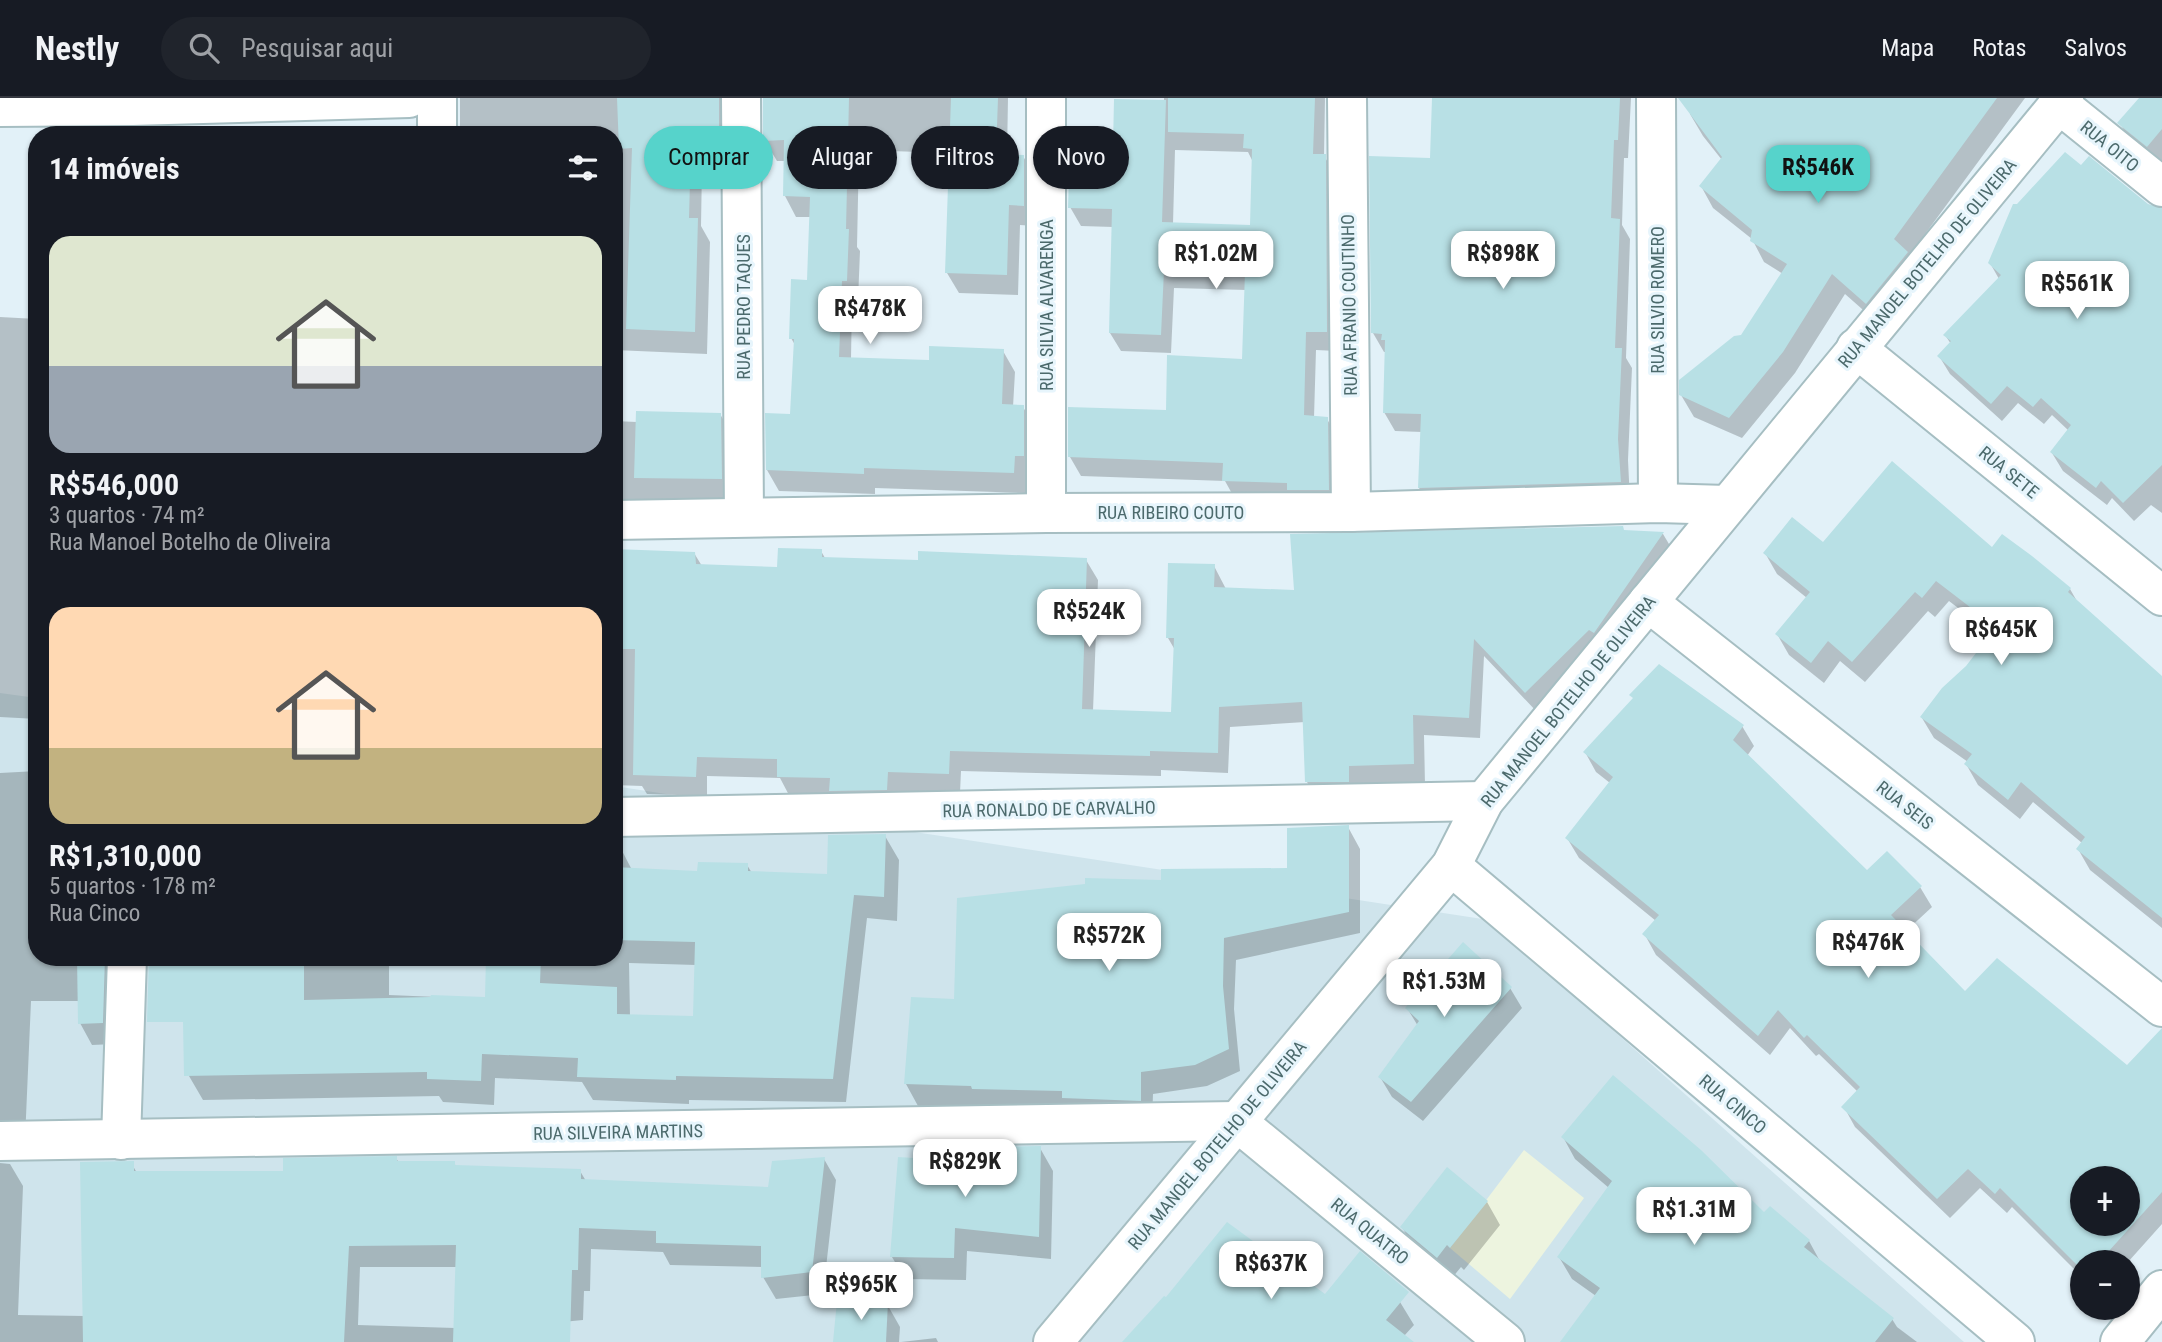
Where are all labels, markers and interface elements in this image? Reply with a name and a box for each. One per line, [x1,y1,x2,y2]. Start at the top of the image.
search box [161,17,651,80]
text: Nestly [35,29,119,68]
icon: search [185,29,223,67]
text: Pesquisar aqui [241,33,393,63]
text: Mapa [1881,34,1934,62]
text: Rotas [1972,34,2026,62]
text: Salvos [2064,34,2127,62]
street label: RUA OITO [2077,116,2143,176]
chip: Comprar [644,126,773,189]
chip: Alugar [787,126,897,189]
chip: Filtros [911,126,1019,189]
chip: Novo [1033,126,1129,189]
pin: R$546K [1761,146,1875,205]
icon: filters [564,149,602,187]
text: 14 imóveis [49,151,180,186]
text: R$546K [1782,154,1854,181]
street label: RUA MANOEL BOTELHO DE OLIVEIRA [1834,154,2021,372]
street label: RUA AFRANIO COUTINHO [1337,214,1361,396]
street label: RUA SILVIA ALVARENGA [1036,218,1057,391]
street label: RUA SILVIO ROMERO [1647,226,1668,374]
pin: R$1.02M [1151,232,1281,291]
pin: R$898K [1446,232,1560,291]
street label: RUA PEDRO TAQUES [733,234,754,380]
text: R$1.02M [1174,240,1258,267]
text: R$898K [1467,240,1539,267]
pin: R$561K [2020,262,2134,321]
text: R$561K [2041,270,2113,297]
icon: home [263,281,389,407]
pin: R$478K [813,286,927,346]
text: R$478K [834,295,906,322]
street label: RUA SETE [1975,442,2043,502]
text: R$546,000 [49,467,179,502]
text: 3 quartos · 74 m² [49,502,205,529]
street label: RUA RIBEIRO COUTO [1098,502,1244,523]
text: Rua Manoel Botelho de Oliveira [49,529,331,556]
pin: R$524K [1032,589,1146,649]
street label: RUA MANOEL BOTELHO DE OLIVEIRA [1476,591,1660,811]
text: R$524K [1053,598,1125,625]
pin: R$645K [1944,608,2058,667]
text: R$645K [1965,616,2037,643]
icon: home [263,652,389,778]
street label: RUA SEIS [1872,776,1938,834]
street label: RUA RONALDO DE CARVALHO [942,797,1156,821]
text: R$1,310,000 [49,838,202,873]
text: 5 quartos · 178 m² [49,873,216,900]
text: Rua Cinco [49,900,140,927]
pin: R$572K [1052,914,1166,973]
pin: R$476K [1811,920,1925,980]
text: R$572K [1073,922,1145,949]
text: R$476K [1832,929,1904,956]
pin: R$1.53M [1379,960,1509,1019]
text: R$1.53M [1402,968,1486,995]
street label: RUA MANOEL BOTELHO DE OLIVEIRA [1124,1036,1311,1254]
street label: RUA CINCO [1695,1070,1771,1138]
street label: RUA SILVEIRA MARTINS [533,1120,703,1144]
pin: R$829K [908,1140,1022,1199]
text: R$829K [929,1148,1001,1175]
map controls [2070,1166,2140,1320]
button: + [2070,1166,2140,1236]
pin: R$1.31M [1629,1188,1759,1247]
street label: RUA QUATRO [1327,1193,1413,1269]
text: R$1.31M [1652,1196,1736,1223]
pin: R$637K [1214,1242,1328,1301]
text: R$637K [1235,1250,1307,1277]
button: − [2070,1250,2140,1320]
pin: R$965K [804,1262,918,1322]
text: R$965K [825,1271,897,1298]

